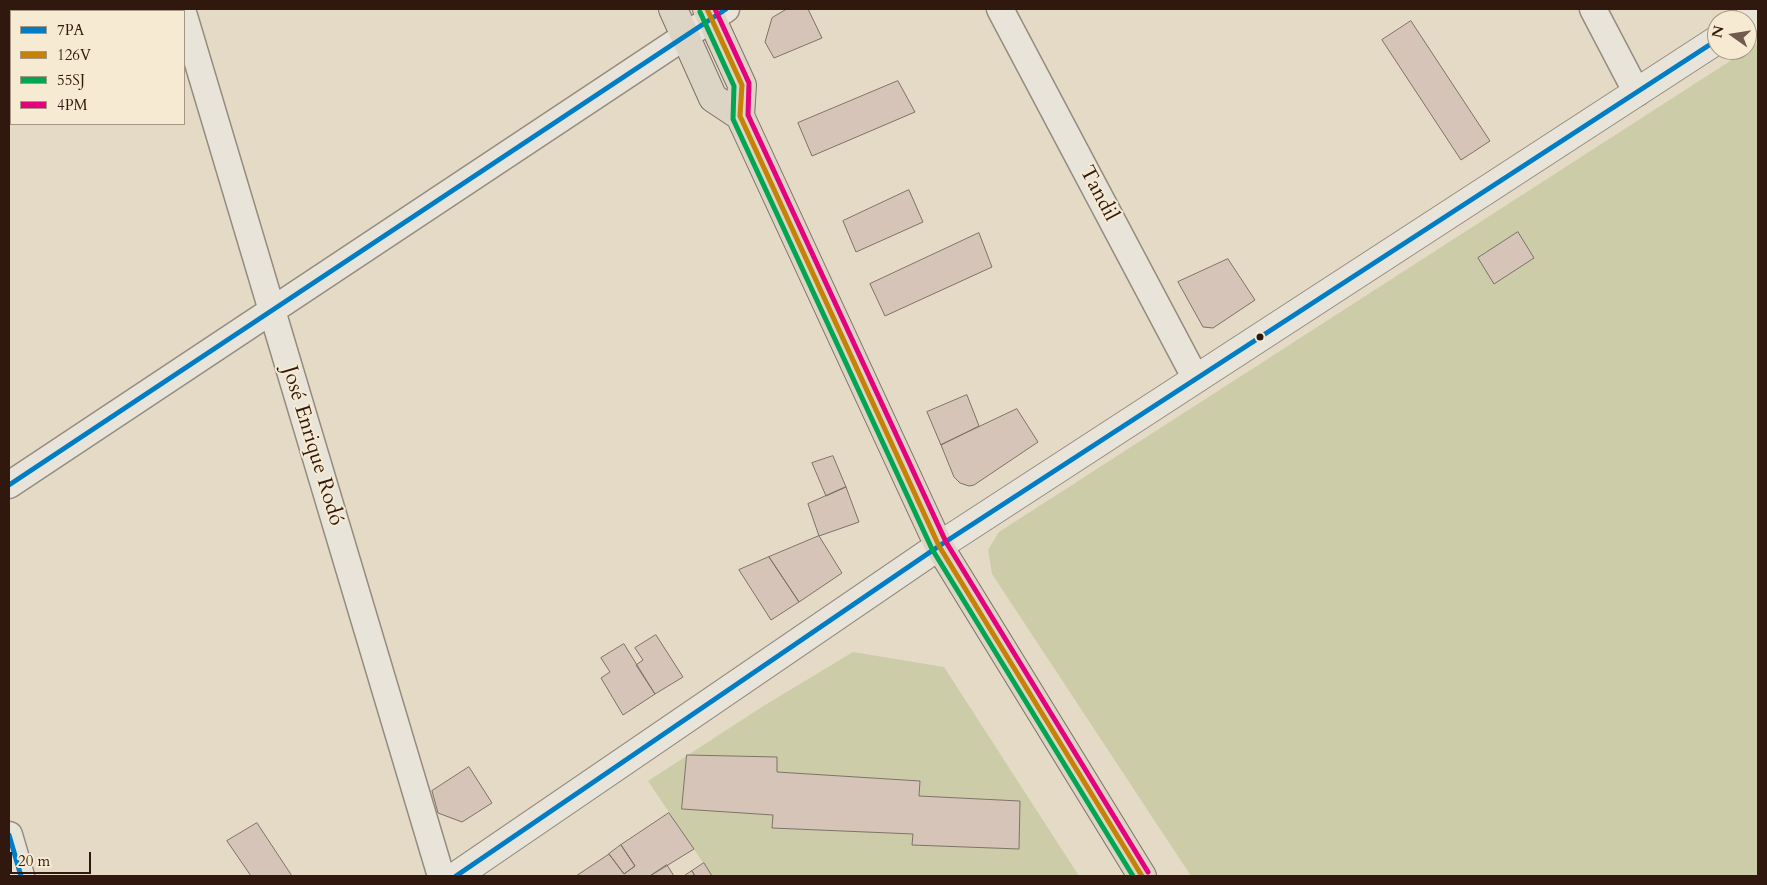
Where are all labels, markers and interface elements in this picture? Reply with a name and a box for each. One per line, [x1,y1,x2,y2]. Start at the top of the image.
legend [10,10,185,125]
north arrow [1707,10,1757,60]
text: 7PA [57,20,84,40]
text: N [1707,24,1728,40]
text: 126V [57,45,91,65]
text: 55SJ [57,70,85,90]
text: 4PM [57,95,88,115]
street label: Tandil [1073,162,1123,226]
unlabelled marker [1255,332,1265,342]
street label: José Enrique Rodó [276,363,348,529]
scale bar [12,842,94,874]
text: 20 m [18,851,50,871]

